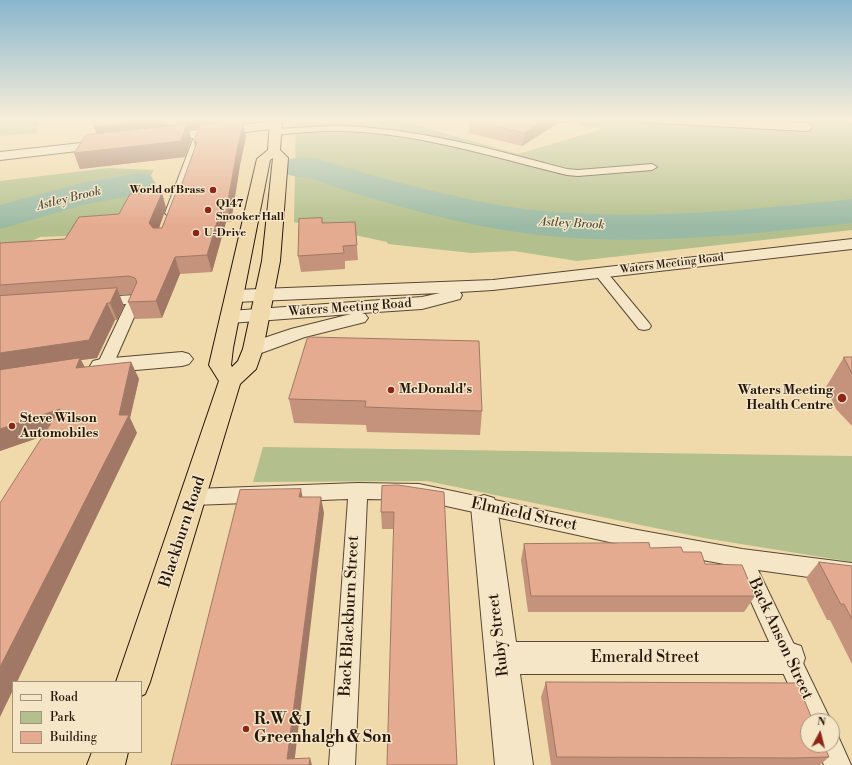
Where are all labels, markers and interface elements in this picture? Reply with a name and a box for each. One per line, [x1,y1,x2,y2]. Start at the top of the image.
place label: World of Brass [130,183,205,197]
water label: Astley Brook [35,184,103,214]
marker: World of Brass [208,185,218,195]
place label: Q147 Snooker Hall [216,197,284,223]
marker: Q147 Snooker Hall [203,205,213,215]
water label: Astley Brook [539,215,605,233]
place label: U-Drive [204,226,246,240]
marker: U-Drive [191,228,201,238]
street label: Waters Meeting Road [619,251,725,277]
street label: Waters Meeting Road [288,296,412,320]
place label: McDonald's [399,382,472,398]
place label: Waters Meeting Health Centre [738,383,833,414]
marker: McDonald's [386,385,396,395]
marker: Waters Meeting Health Centre [836,392,848,404]
place label: Steve Wilson Automobiles [20,411,98,442]
marker: Steve Wilson Automobiles [7,421,17,431]
street label: Blackburn Road [156,474,210,590]
street label: Elmfield Street [469,494,579,536]
street label: Back Blackburn Street [336,535,364,697]
street label: Back Anson Street [743,575,817,703]
street label: Ruby Street [484,592,514,678]
street label: Emerald Street [591,648,699,668]
legend [12,681,142,753]
text: Road [50,690,78,705]
text: Park [50,710,75,725]
place label: R.W & J Greenhalgh & Son [254,710,391,748]
north arrow [800,713,840,753]
text: N [816,715,827,730]
marker: R.W & J Greenhalgh & Son [241,724,251,734]
text: Building [50,730,97,745]

